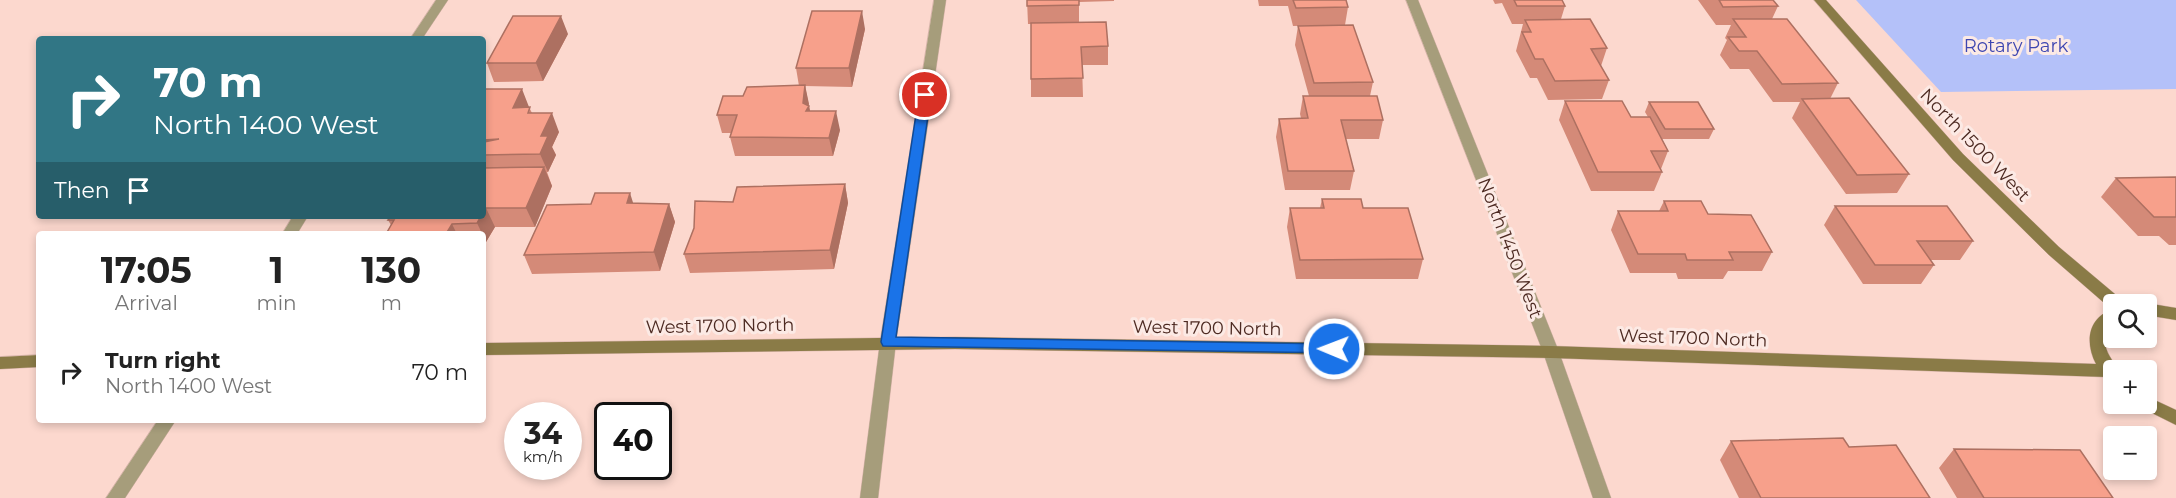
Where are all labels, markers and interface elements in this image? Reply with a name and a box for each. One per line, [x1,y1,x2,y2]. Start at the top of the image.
park label: Rotary Park [1964,35,2069,57]
text: 70 m [153,56,263,108]
icon: right [54,60,132,138]
pin [899,69,950,120]
icon: arrive [908,78,941,111]
street label: North 1500 West [1915,84,2035,206]
text: North 1400 West [153,108,379,141]
icon: arrive [122,174,155,207]
street label: North 1450 West [1473,175,1547,321]
text: Then [54,177,110,204]
text: 17:05 [101,248,192,292]
text: 1 [269,248,284,292]
text: 130 [361,248,421,292]
text: Arrival [115,291,178,315]
text: min [256,291,297,315]
text: m [381,291,402,315]
map controls [2103,294,2157,480]
button: search [2103,294,2157,348]
street label: West 1700 North [645,314,795,338]
street label: West 1700 North [1132,316,1282,340]
position arrow [1302,317,1366,381]
street label: West 1700 North [1618,324,1768,352]
text: Turn right [105,347,220,374]
icon: right [54,356,87,389]
text: 70 m [412,359,468,386]
button: + [2103,360,2157,414]
text: North 1400 West [105,374,272,398]
speed limit sign: 40 [594,402,672,480]
text: 34 [524,415,562,452]
button: − [2103,426,2157,480]
text: km/h [523,447,563,466]

